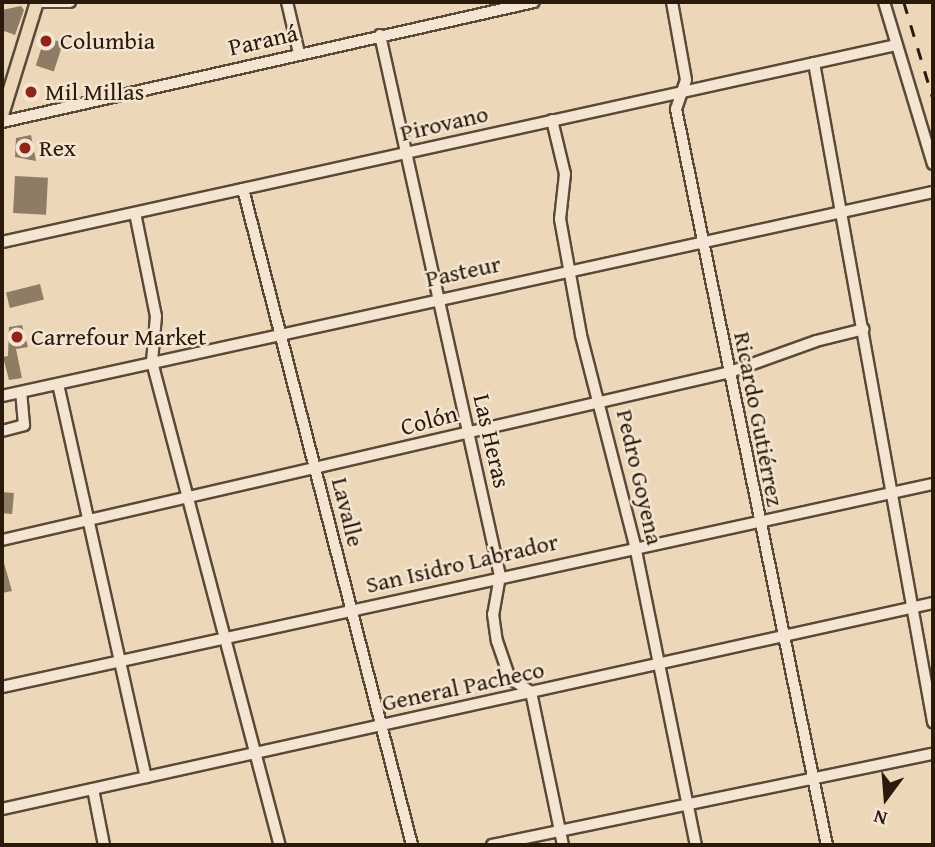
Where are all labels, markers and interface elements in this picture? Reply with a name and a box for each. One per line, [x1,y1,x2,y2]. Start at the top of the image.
street label: Paraná [226,18,300,62]
place label: Columbia [60,27,155,55]
marker: Columbia [38,33,54,49]
place label: Mil Millas [45,78,144,106]
marker: Mil Millas [23,84,39,100]
street label: Pirovano [397,99,491,147]
place label: Rex [39,134,76,162]
marker: Rex [17,140,33,156]
street label: Pasteur [423,249,503,293]
place label: Carrefour Market [31,323,207,351]
marker: Carrefour Market [9,329,25,345]
street label: Ricardo Gutiérrez [728,329,790,509]
street label: Las Heras [467,391,517,491]
street label: Colón [397,399,461,441]
street label: Pedro Goyena [610,407,670,547]
street label: Lavalle [326,474,370,550]
street label: San Isidro Labrador [363,527,561,599]
street label: General Pacheco [379,655,547,717]
north arrow [851,763,921,833]
text: N [870,803,890,833]

